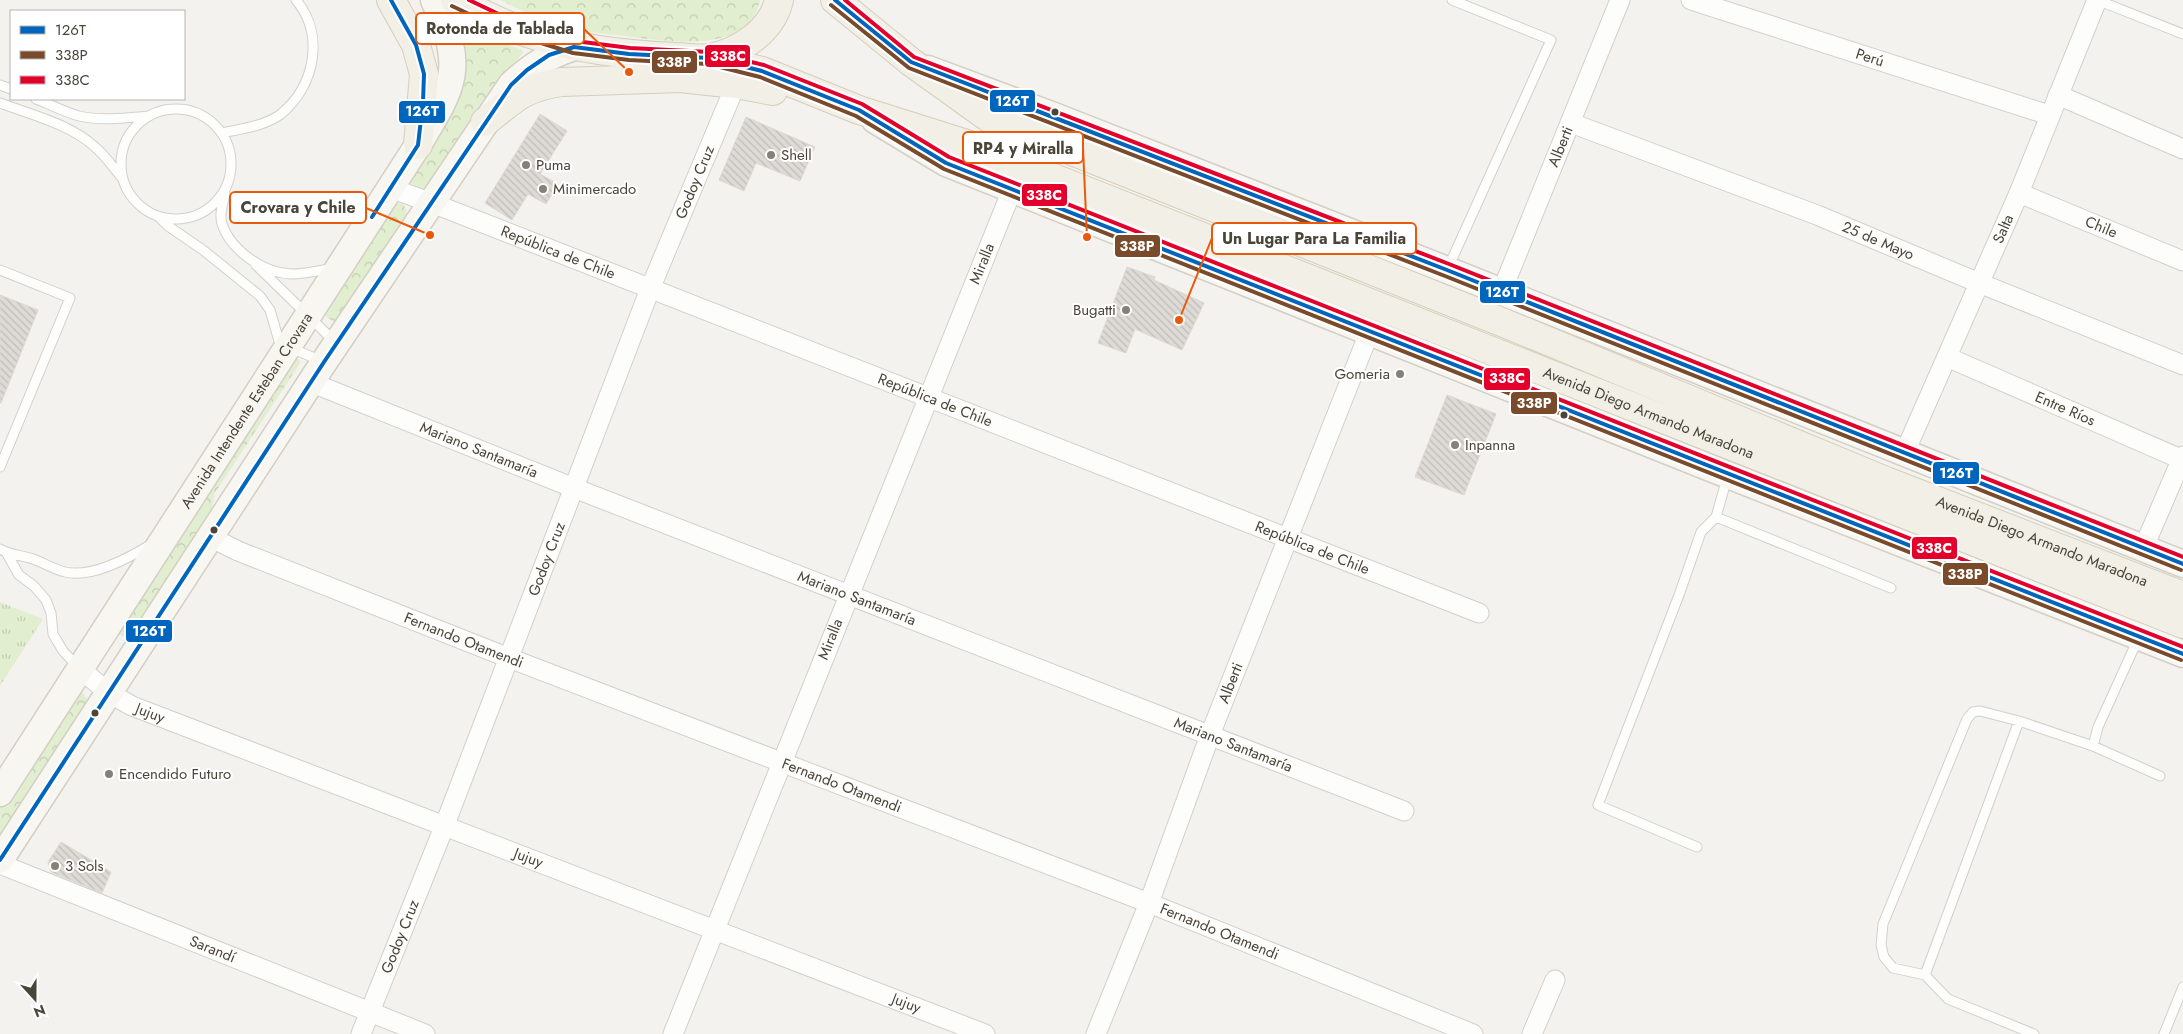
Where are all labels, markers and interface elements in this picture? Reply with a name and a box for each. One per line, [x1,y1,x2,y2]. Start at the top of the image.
legend [10,10,185,100]
callout: Rotonda de Tablada [416,13,584,44]
text: Rotonda de Tablada [426,17,574,40]
text: 126T [55,19,86,41]
street label: Perú [1853,43,1887,72]
text: 338P [55,44,88,66]
line badge: 338C [704,44,751,68]
text: 338C [710,46,746,66]
line badge: 338P [651,50,698,74]
text: 338P [657,52,692,72]
text: 338C [55,69,90,91]
line badge: 126T [989,89,1036,113]
text: 126T [995,91,1029,111]
line badge: 126T [398,100,446,124]
text: 126T [405,101,439,121]
unlabelled marker [1050,107,1060,117]
street label: Alberti [1542,123,1579,170]
callout: RP4 y Miralla [963,132,1083,163]
text: RP4 y Miralla [973,137,1073,160]
street label: Godoy Cruz [670,142,720,222]
place label: Shell [781,144,812,166]
marker: Shell [765,149,777,161]
place label: Puma [536,154,571,176]
marker: Puma [520,159,532,171]
place label: Minimercado [553,178,636,200]
marker: Minimercado [537,183,549,195]
line badge: 338C [1021,183,1068,207]
text: 338C [1026,185,1062,205]
callout: Crovara y Chile [230,192,366,223]
text: Crovara y Chile [240,196,356,219]
street label: Salta [1987,211,2019,247]
street label: Chile [2082,211,2121,244]
street label: 25 de Mayo [1839,216,1918,266]
street label: República de Chile [498,220,619,285]
callout: Un Lugar Para La Familia [1212,223,1416,254]
text: Un Lugar Para La Familia [1222,227,1406,250]
line badge: 338P [1114,234,1161,258]
text: 338P [1120,236,1155,256]
street label: Miralla [964,240,1000,287]
line badge: 126T [1479,280,1526,304]
text: 126T [1485,282,1519,302]
place label: Bugatti [1073,299,1116,321]
marker: Bugatti [1120,304,1132,316]
street label: Avenida Intendente Esteban Crovara [175,308,318,513]
street label: Avenida Diego Armando Maradona [1540,361,1757,465]
place label: Gomeria [1334,363,1390,385]
line badge: 338C [1483,367,1531,391]
street label: República de Chile [875,368,996,433]
marker: Gomeria [1394,368,1406,380]
text: 338C [1489,368,1525,388]
street label: Entre Ríos [2032,386,2099,431]
line badge: 338P [1510,391,1558,415]
text: 338P [1517,393,1552,413]
unlabelled marker [1559,410,1569,420]
street label: Mariano Santamaría [416,416,541,483]
place label: Inpanna [1465,434,1515,456]
marker: Inpanna [1449,439,1461,451]
line badge: 126T [1932,461,1980,485]
text: 126T [1939,463,1973,483]
street label: Avenida Diego Armando Maradona [1933,490,2151,592]
street label: República de Chile [1252,515,1373,580]
street label: Godoy Cruz [522,519,571,599]
unlabelled marker [209,525,219,535]
line badge: 338C [1911,536,1958,560]
text: 338C [1916,538,1952,558]
line badge: 338P [1942,562,1989,586]
text: 338P [1948,564,1983,584]
street label: Mariano Santamaría [794,565,919,631]
street label: Fernando Otamendi [401,607,527,674]
street label: Miralla [812,615,848,663]
line badge: 126T [125,619,173,643]
text: 126T [132,621,166,641]
street label: Alberti [1213,659,1249,707]
street label: Jujuy [130,697,168,729]
unlabelled marker [90,708,100,718]
street label: Mariano Santamaría [1171,712,1296,778]
street label: Fernando Otamendi [779,752,905,818]
place label: Encendido Futuro [119,763,231,785]
marker: Encendido Futuro [103,768,115,780]
street label: Jujuy [509,842,547,874]
place label: 3 Sols [65,855,104,877]
marker: 3 Sols [49,860,61,872]
street label: Godoy Cruz [375,896,425,977]
street label: Fernando Otamendi [1157,898,1282,965]
street label: Sarandí [186,930,240,969]
north arrow [10,974,60,1024]
street label: Jujuy [887,987,925,1019]
text: N [31,1000,48,1022]

